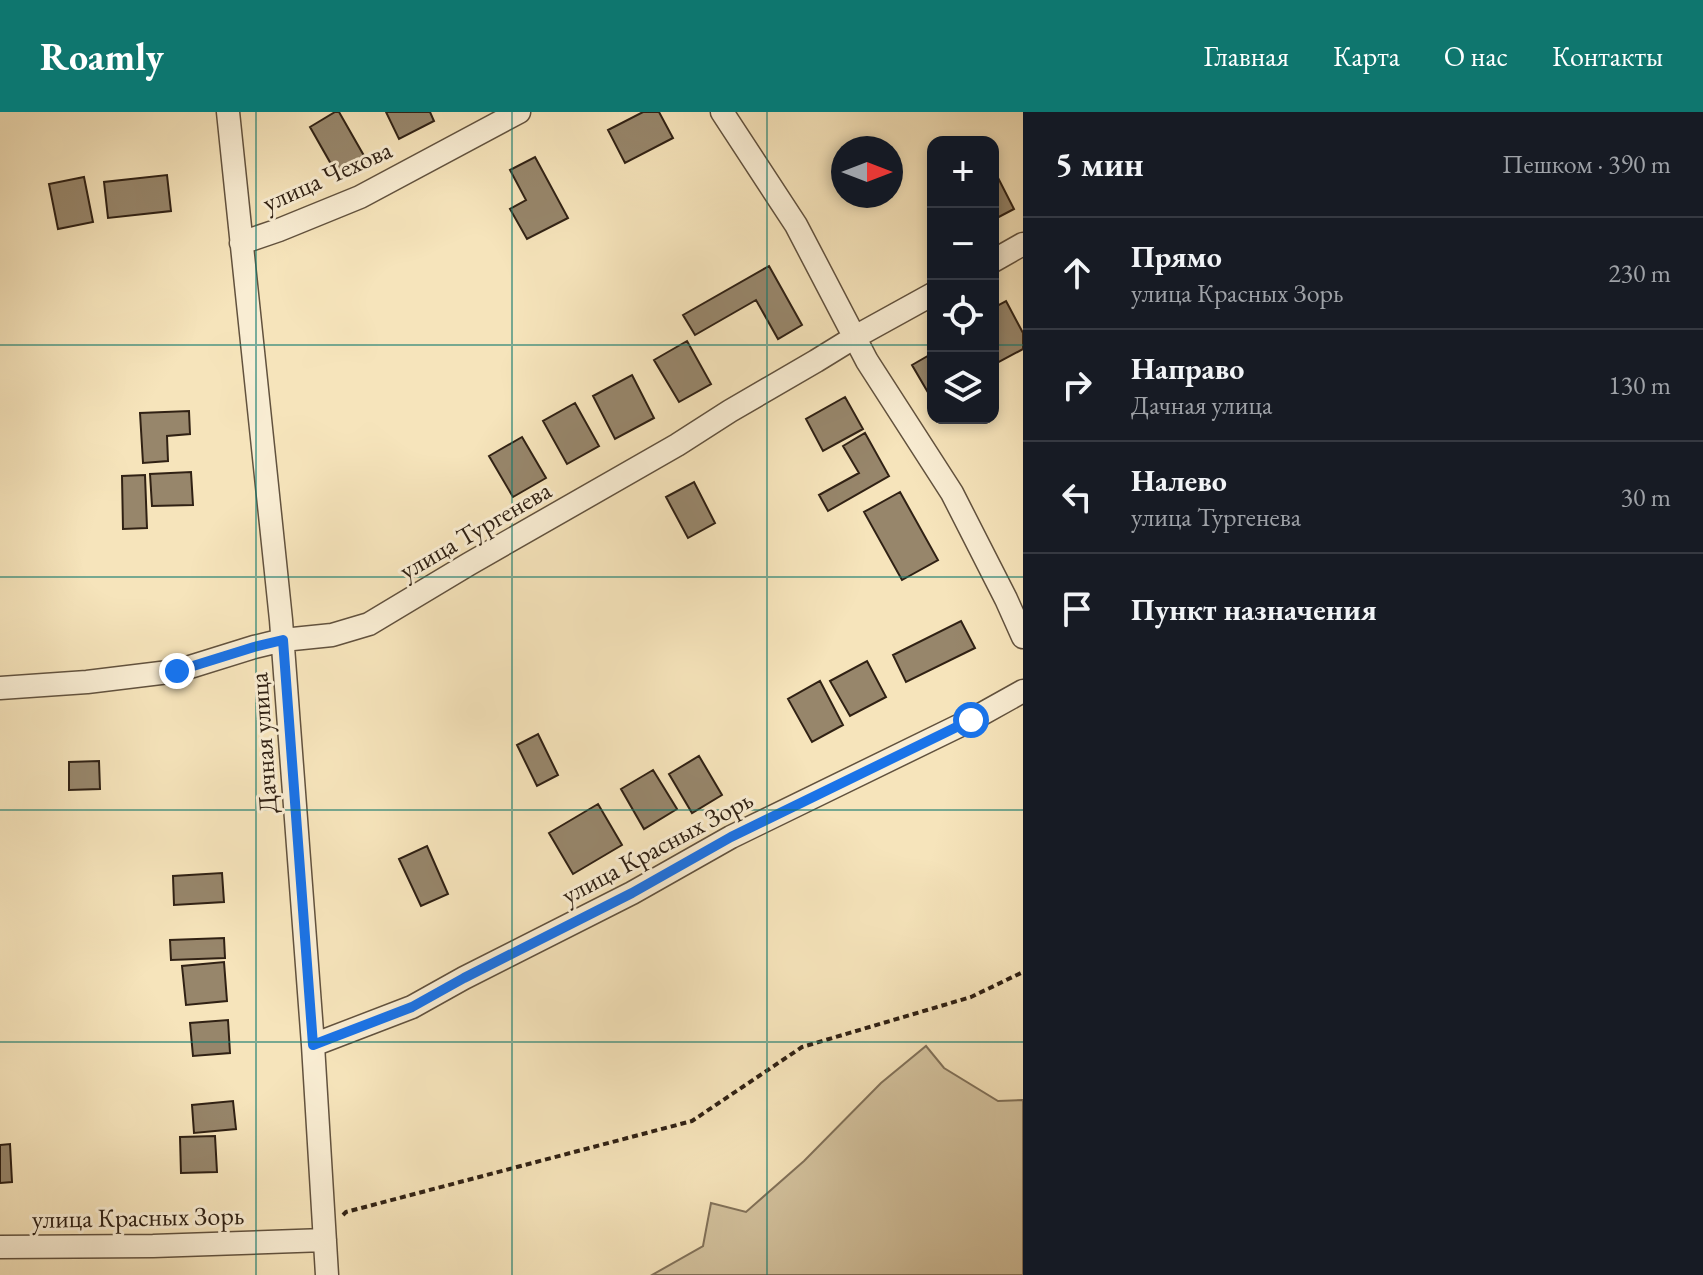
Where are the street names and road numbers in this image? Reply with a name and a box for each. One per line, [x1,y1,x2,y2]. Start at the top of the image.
street label: улица Чехова [257,132,398,220]
street label: улица Тургенева [393,472,558,587]
street label: Дачная улица [241,671,285,815]
street label: улица Красных Зорь [555,782,759,912]
street label: улица Красных Зорь [31,1198,245,1236]

